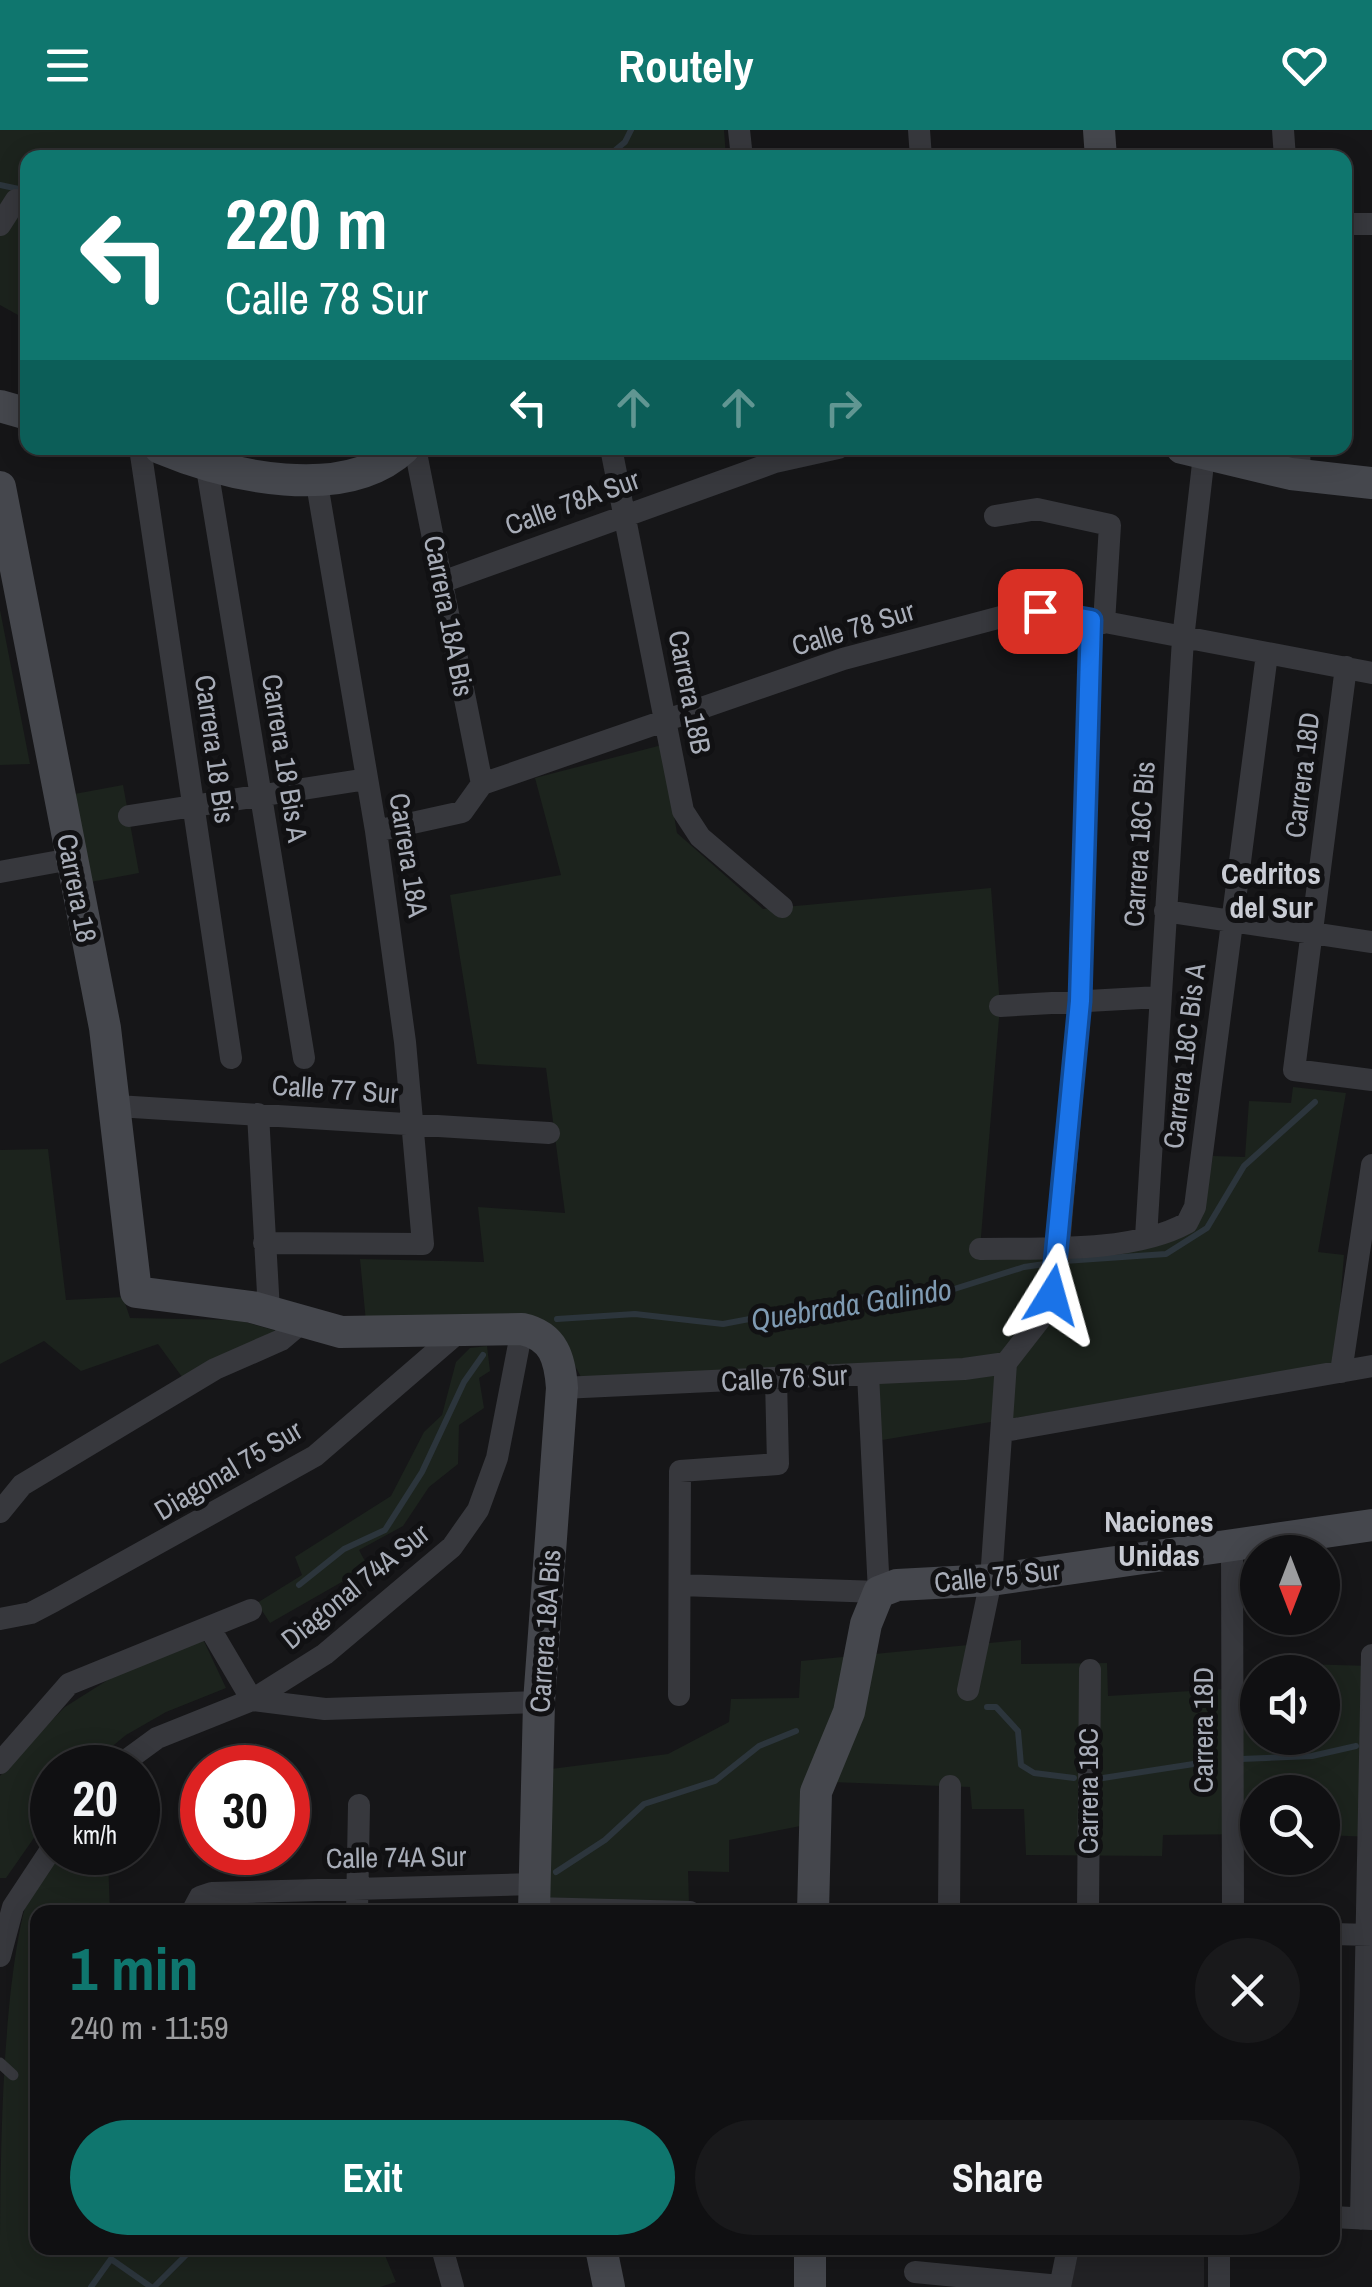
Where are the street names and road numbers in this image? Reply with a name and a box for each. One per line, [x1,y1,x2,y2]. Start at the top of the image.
street label: Calle 78A Sur [500,460,645,544]
street label: Carrera 18A Bis [415,532,483,700]
street label: Calle 78 Sur [787,591,919,665]
street label: Carrera 18B [659,627,721,757]
street label: Carrera 18 Bis A [253,671,317,845]
street label: Carrera 18 Bis [186,672,244,826]
street label: Carrera 18D [1275,710,1329,840]
street label: Carrera 18C Bis [1114,760,1164,928]
street label: Carrera 18A [380,790,438,920]
street label: Carrera 18 [48,831,106,945]
street label: Carrera 18C Bis A [1154,961,1214,1151]
street label: Calle 77 Sur [271,1066,400,1112]
street label: Calle 76 Sur [720,1356,848,1400]
street label: Diagonal 75 Sur [147,1411,309,1529]
street label: Diagonal 74A Sur [273,1514,437,1657]
street label: Carrera 18A Bis [520,1548,570,1714]
street label: Calle 75 Sur [932,1550,1062,1601]
street label: Carrera 18D [1184,1667,1222,1793]
street label: Carrera 18C [1069,1728,1107,1854]
street label: Calle 74A Sur [325,1837,467,1877]

